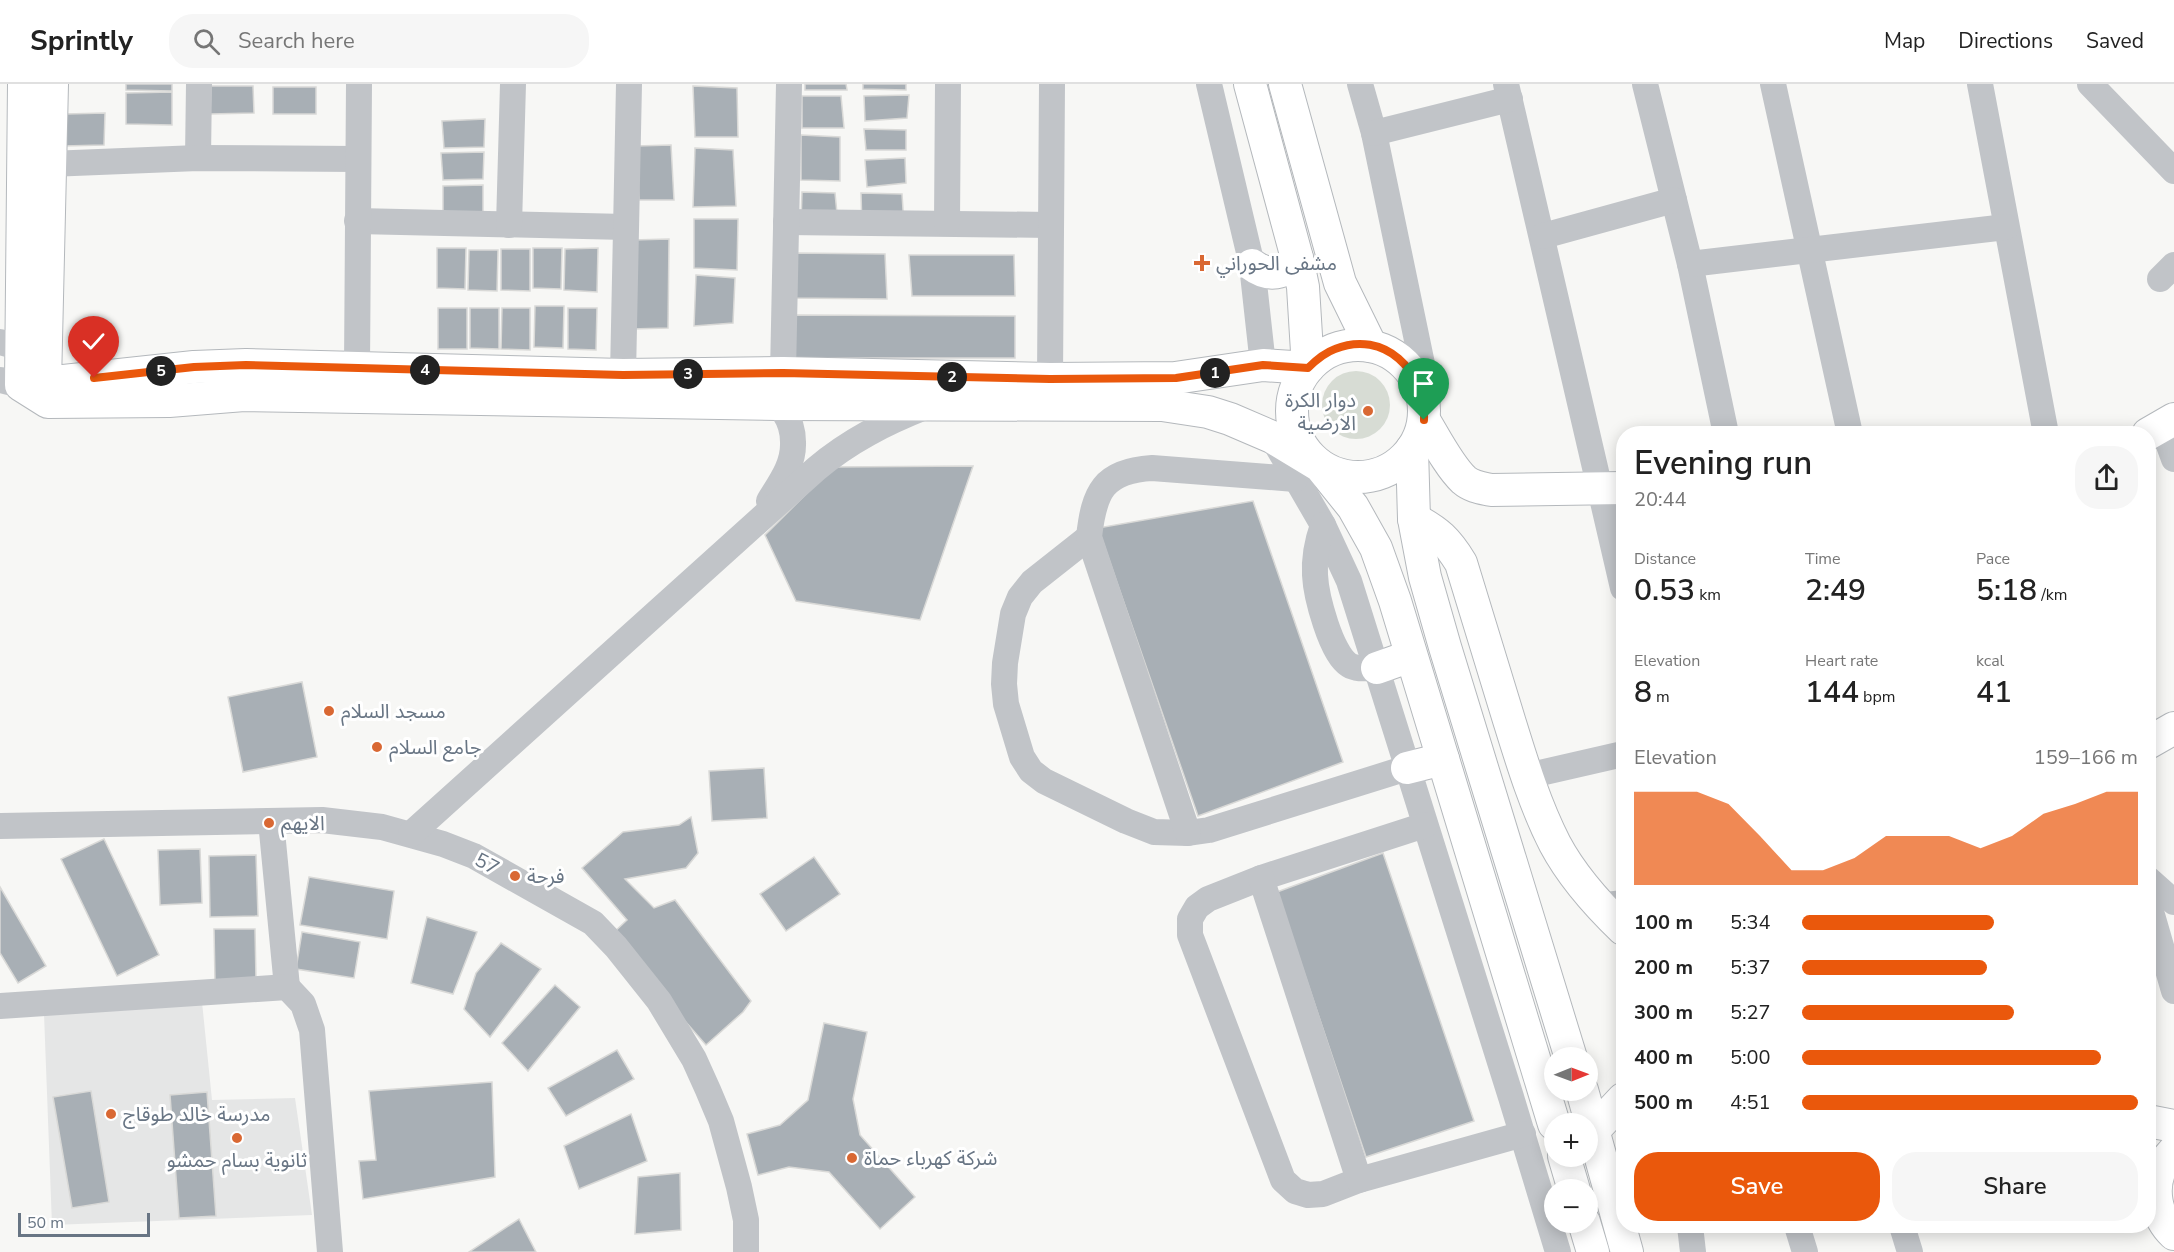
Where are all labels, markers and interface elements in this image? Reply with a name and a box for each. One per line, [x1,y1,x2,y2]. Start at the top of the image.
search box [169,14,589,68]
text: Sprintly [30,22,133,60]
icon: search [190,25,223,58]
text: Search here [238,26,355,56]
text: Map [1884,27,1925,55]
text: Directions [1958,27,2053,55]
text: Saved [2086,27,2144,55]
place label: مشفى الحوراني [1216,250,1337,278]
marker: مشفى الحوراني [1193,254,1211,272]
pin [68,316,119,378]
icon: check [77,325,110,358]
pin: 4 [410,355,440,385]
pin: 5 [146,356,176,386]
pin: 1 [1200,358,1230,388]
pin [1398,358,1449,420]
text: 4 [420,359,430,381]
pin: 3 [673,359,703,389]
text: 5 [156,360,166,382]
pin: 2 [937,362,967,392]
text: 1 [1210,362,1220,384]
text: 3 [683,363,693,385]
text: 2 [947,366,957,388]
icon: arrive [1407,367,1440,400]
place label: دوار الكرة الارضية [1285,387,1356,437]
marker: دوار الكرة الارضية [1361,404,1375,418]
text: Evening run [1634,441,1812,486]
button: share [2075,446,2138,509]
text: 20:44 [1634,486,1687,513]
text: Distance [1634,548,1696,570]
text: Time [1805,548,1841,570]
text: Pace [1976,548,2010,570]
text: 0.53 [1634,570,1695,611]
text: 2:49 [1805,570,1866,611]
text: 5:18 [1976,570,2037,611]
text: km [1695,584,1721,606]
text: /km [2037,584,2067,606]
text: Elevation [1634,650,1700,672]
text: Heart rate [1805,650,1878,672]
text: kcal [1976,650,2004,672]
text: 8 [1634,672,1652,713]
text: 144 [1805,672,1859,713]
text: 41 [1976,672,2012,713]
text: m [1652,686,1670,708]
text: bpm [1859,686,1895,708]
place label: مسجد السلام [341,698,446,726]
marker: مسجد السلام [322,704,336,718]
place label: جامع السلام [389,734,481,762]
marker: جامع السلام [370,740,384,754]
text: Elevation [1634,744,1717,771]
text: 159–166 m [2034,744,2138,771]
place label: الايهم [281,810,325,838]
marker: الايهم [262,816,276,830]
street label: 57 [470,846,504,882]
place label: فرحة [527,863,565,890]
marker: فرحة [508,869,522,883]
text: 100 m [1634,909,1693,936]
text: 5:34 [1730,909,1771,936]
text: 200 m [1634,954,1693,981]
text: 5:37 [1730,954,1771,981]
text: 300 m [1634,999,1693,1026]
text: 5:27 [1730,999,1771,1026]
text: 400 m [1634,1044,1693,1071]
text: 5:00 [1730,1044,1771,1071]
north arrow [1544,1047,1598,1101]
map controls [1544,1047,1598,1233]
text: 500 m [1634,1089,1693,1116]
text: 4:51 [1730,1089,1771,1116]
place label: مدرسة خالد طوقاج [123,1101,271,1129]
marker: مدرسة خالد طوقاج [104,1107,118,1121]
button: + [1544,1113,1598,1167]
marker: ثانوية بسام حمشو [230,1131,244,1145]
place label: شركة كهرباء حماة [864,1145,997,1172]
place label: ثانوية بسام حمشو [167,1147,307,1175]
marker: شركة كهرباء حماة [845,1151,859,1165]
button: Save [1634,1152,1880,1221]
button: Share [1892,1152,2138,1221]
button: − [1544,1179,1598,1233]
scale bar [18,1210,150,1238]
text: 50 m [27,1212,64,1234]

